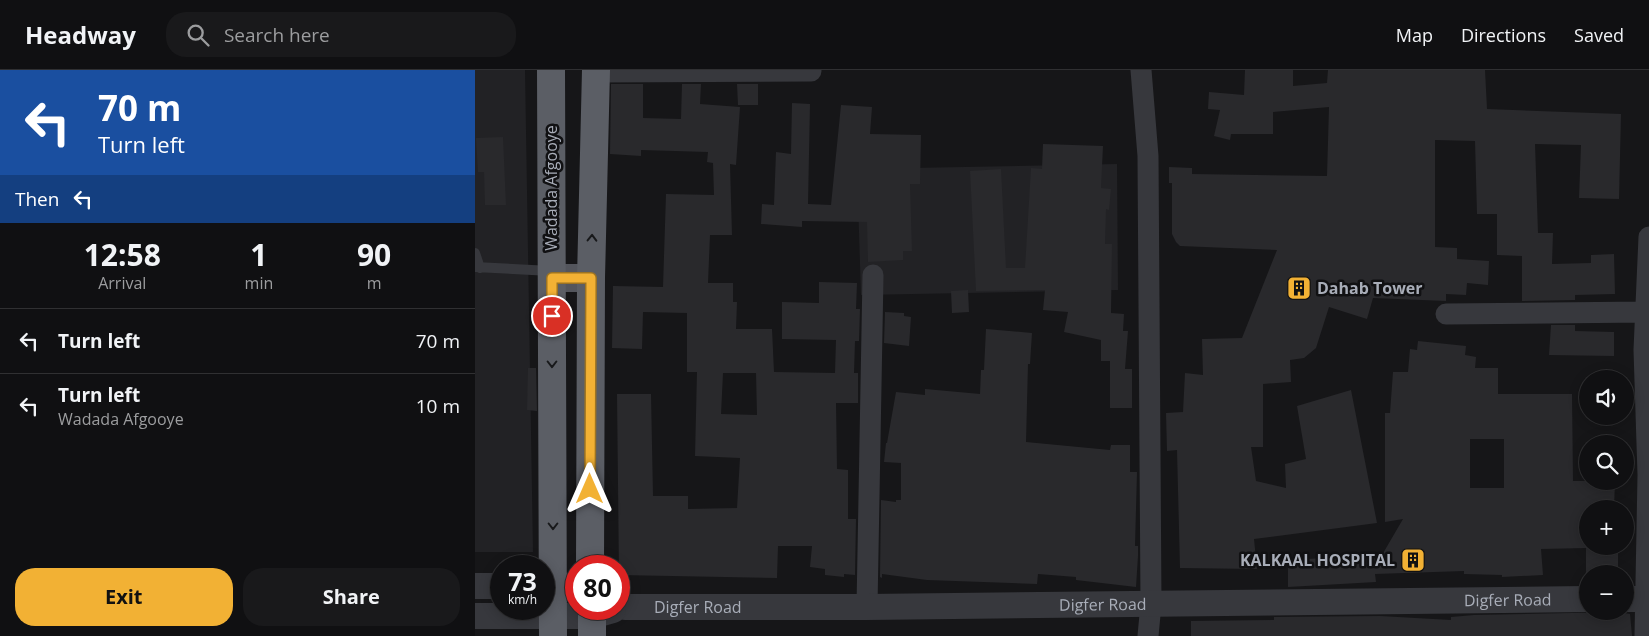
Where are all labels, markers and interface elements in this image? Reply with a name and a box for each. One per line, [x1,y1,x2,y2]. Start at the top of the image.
search box [166,12,516,57]
text: Headway [25,18,136,51]
icon: search [184,21,212,49]
text: Search here [224,22,330,48]
text: Map [1396,23,1433,47]
text: Directions [1461,23,1546,47]
text: Saved [1574,23,1624,47]
text: 70 m [98,84,181,131]
icon: left [15,90,80,155]
street label: Wadada Afgooye [540,125,562,251]
text: Turn left [98,129,185,159]
icon: left [69,185,97,213]
text: Then [15,186,59,212]
one-way arrow [586,233,597,241]
text: 12:58 [84,234,161,275]
text: 1 [250,234,267,275]
text: 90 [357,234,391,275]
text: Arrival [98,272,146,294]
text: min [245,272,273,294]
text: m [367,272,382,294]
building icon: Dahab Tower [1286,275,1312,301]
place label: Dahab Tower [1317,277,1423,299]
pin [531,295,573,337]
icon: arrive [538,302,566,330]
icon: left [15,327,43,355]
text: Turn left [58,328,140,354]
text: 70 m [416,328,460,354]
one-way arrow [547,360,557,368]
map controls [1579,370,1634,620]
button: sound [1579,370,1634,425]
text: Turn left [58,382,140,408]
icon: left [15,392,43,420]
text: 10 m [416,393,460,419]
text: Wadada Afgooye [58,408,184,430]
button: search [1579,435,1634,490]
position arrow [563,462,615,514]
button: + [1579,500,1634,555]
one-way arrow [548,522,558,530]
building icon: KALKAAL HOSPITAL [1400,547,1426,573]
place label: KALKAAL HOSPITAL [1240,549,1395,571]
speed limit sign: 80 [565,555,630,620]
text: 73 [508,564,537,598]
button: − [1579,565,1634,620]
button: Exit [15,568,233,626]
button: Share [243,568,460,626]
street label: Digfer Road [1464,588,1552,611]
text: km/h [508,591,537,608]
street label: Digfer Road [1059,593,1147,616]
street label: Digfer Road [654,596,742,618]

